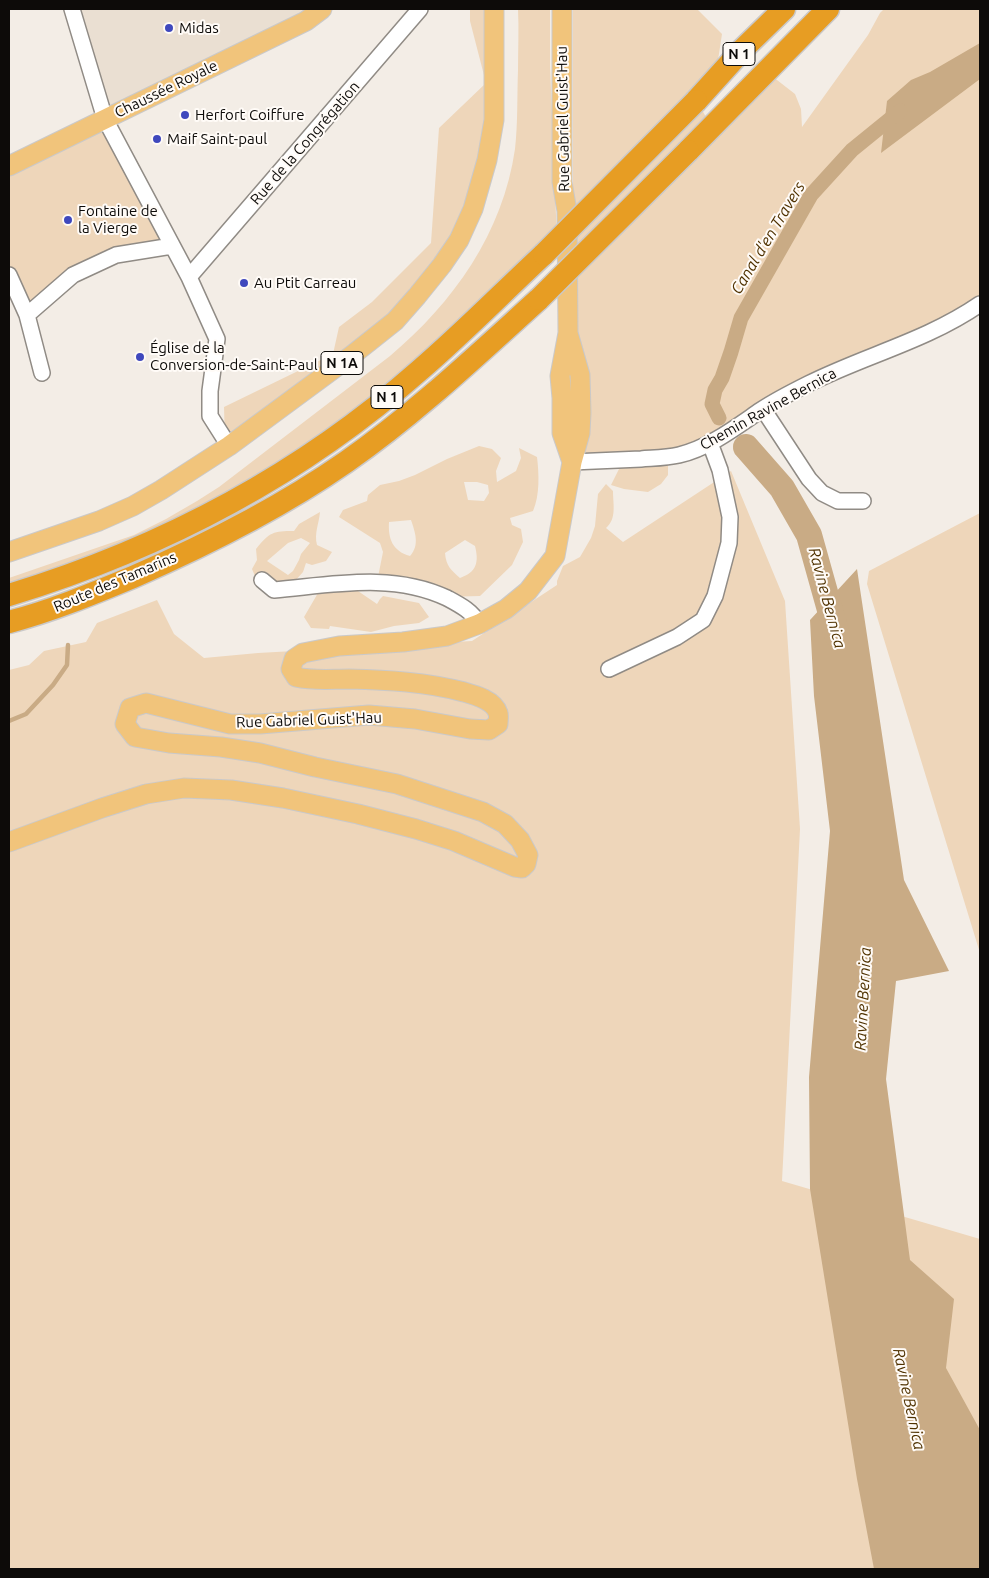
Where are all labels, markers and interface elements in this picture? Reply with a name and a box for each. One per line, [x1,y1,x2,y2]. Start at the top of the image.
place label: Midas [179,19,219,37]
marker: Midas [163,22,175,34]
road number: N 1 [723,42,755,66]
street label: Rue Gabriel Guist'Hau [553,46,573,192]
street label: Chaussée Royale [112,56,220,122]
street label: Rue de la Congrégation [247,78,363,208]
place label: Herfort Coiffure [195,106,304,124]
marker: Herfort Coiffure [179,109,191,121]
place label: Maif Saint-paul [167,130,267,148]
marker: Maif Saint-paul [151,133,163,145]
water label: Canal d'en Travers [727,178,809,298]
place label: Fontaine de la Vierge [78,202,158,237]
marker: Fontaine de la Vierge [62,214,74,226]
place label: Au Ptit Carreau [254,274,356,292]
marker: Au Ptit Carreau [238,277,250,289]
place label: Église de la Conversion-de-Saint-Paul [150,339,318,374]
marker: Église de la Conversion-de-Saint-Paul [134,351,146,363]
road number: N 1A [321,352,363,374]
street label: Chemin Ravine Bernica [697,364,839,454]
road number: N 1 [371,386,403,408]
water label: Ravine Bernica [804,546,850,650]
street label: Route des Tamarins [51,548,179,616]
street label: Rue Gabriel Guist'Hau [236,708,382,732]
water label: Ravine Bernica [851,947,875,1051]
water label: Ravine Bernica [889,1346,929,1452]

